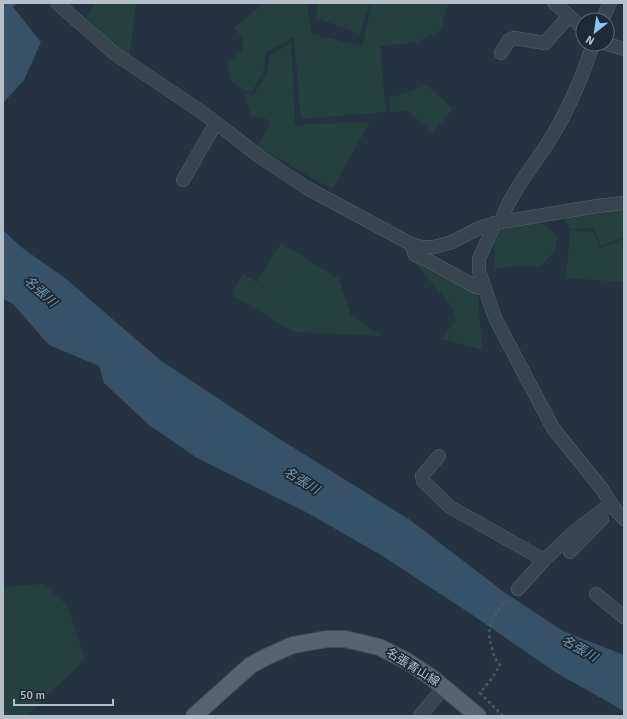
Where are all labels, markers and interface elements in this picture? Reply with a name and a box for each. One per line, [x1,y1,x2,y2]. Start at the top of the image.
north arrow [575,12,615,52]
text: N [584,33,597,48]
water label: 名張川 [20,273,62,312]
water label: 名張川 [281,464,324,499]
water label: 名張川 [559,632,602,667]
street label: 名張青山線 [383,645,442,690]
scale bar [14,681,113,707]
text: 50 m [20,688,45,703]

